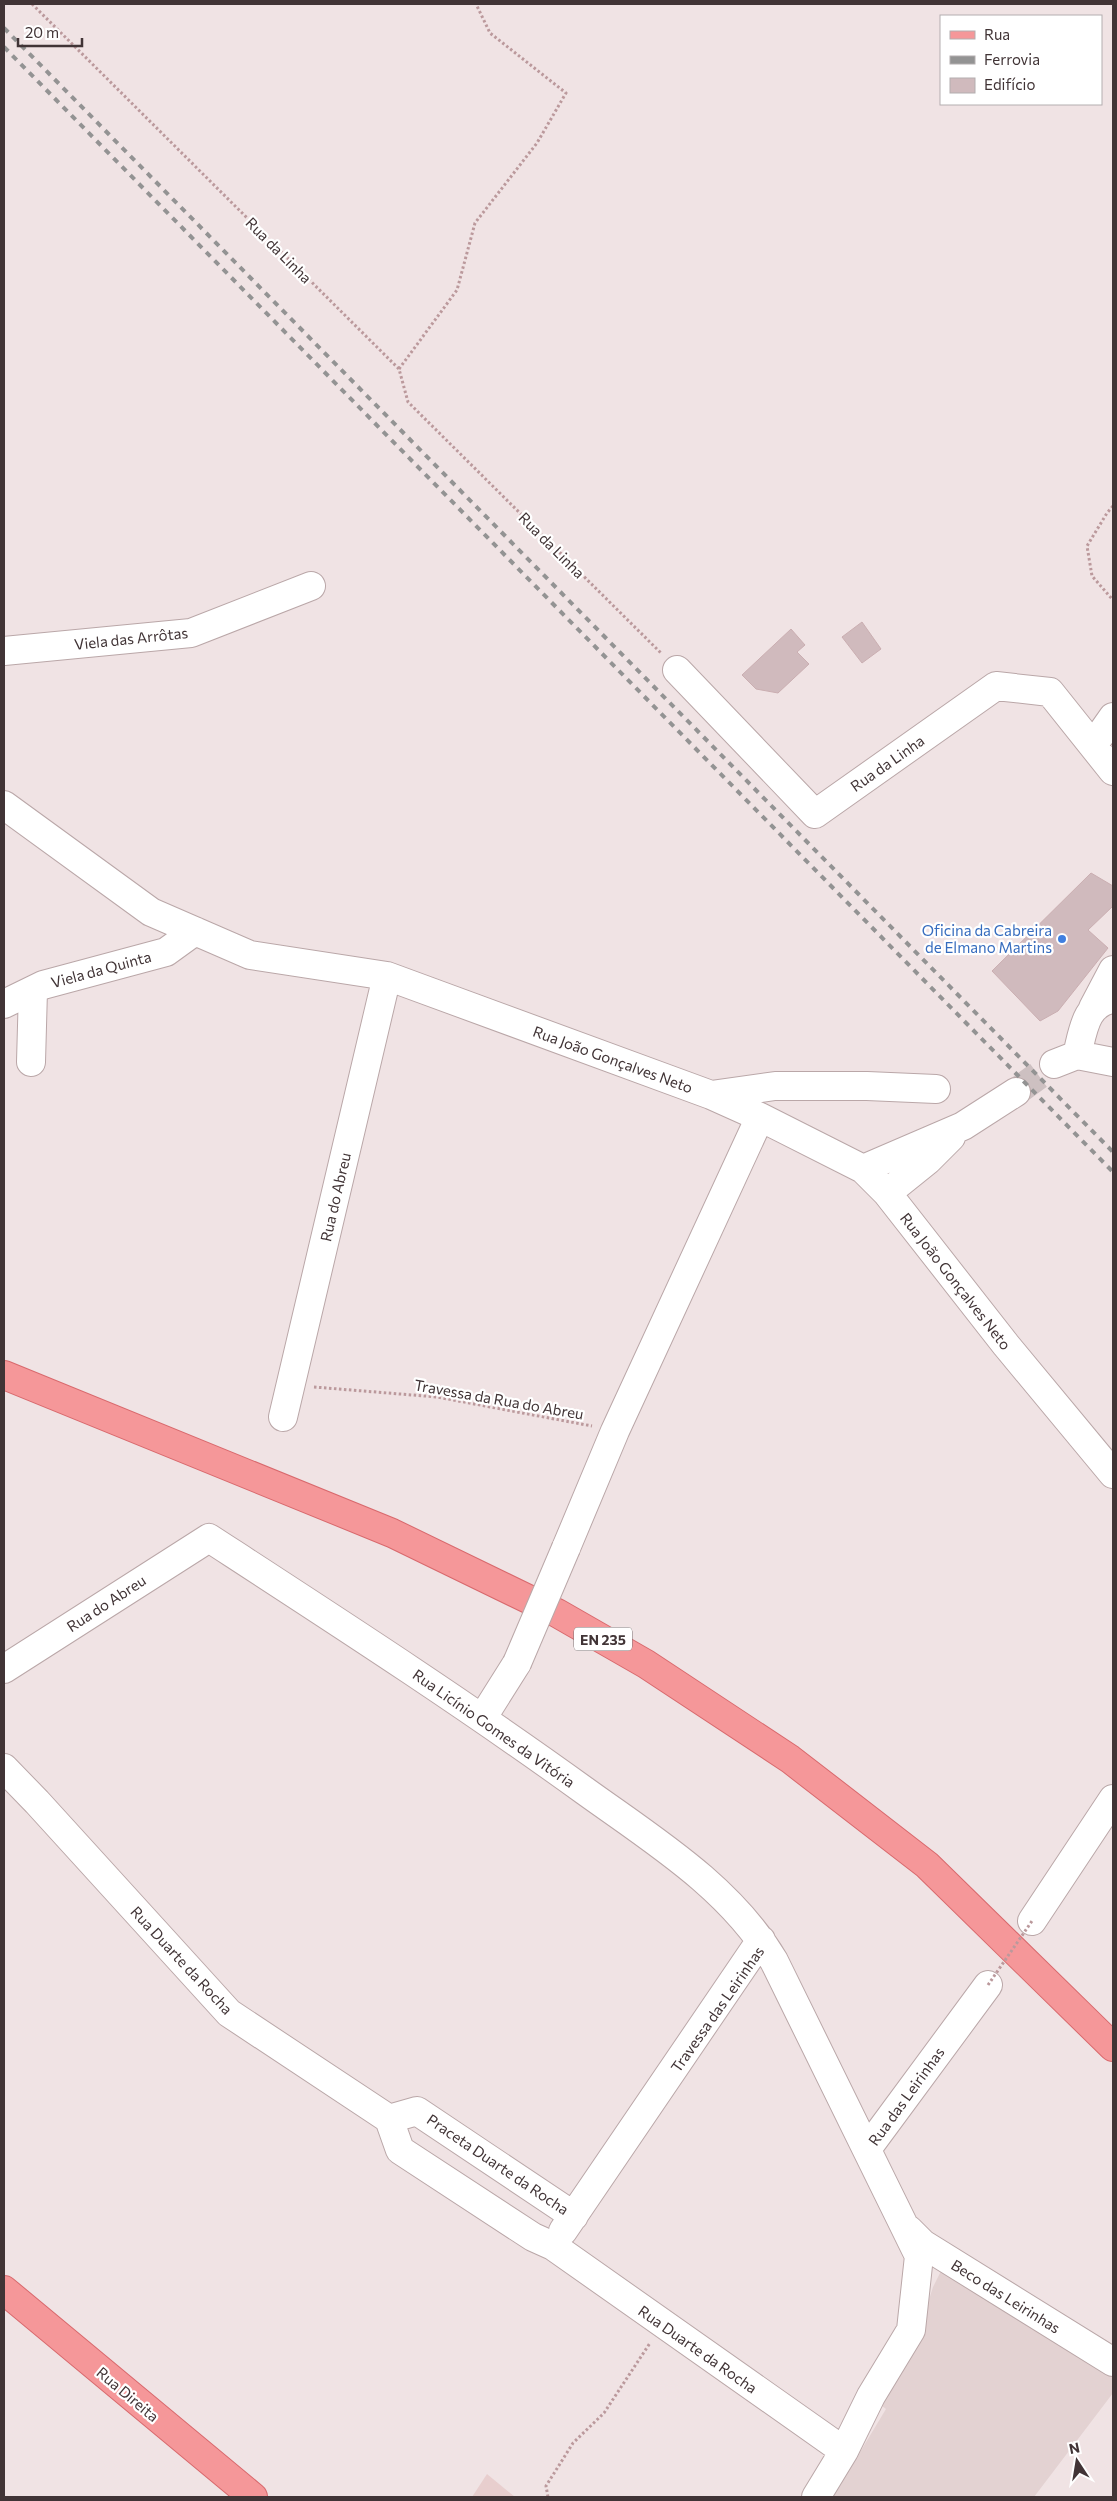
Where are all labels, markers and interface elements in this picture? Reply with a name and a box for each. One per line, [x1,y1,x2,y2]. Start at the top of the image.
scale bar [18,15,81,47]
legend [940,15,1102,105]
text: 20 m [25,23,59,41]
text: Rua [984,25,1010,43]
text: Ferrovia [984,50,1040,68]
text: Edifício [984,75,1035,93]
street label: Rua da Linha [242,213,316,287]
street label: Rua da Linha [515,508,589,582]
street label: Viela das Arrôtas [73,623,189,653]
street label: Rua da Linha [847,731,927,795]
place label: Oficina da Cabreira de Elmano Martins [922,921,1052,956]
marker: Oficina da Cabreira de Elmano Martins [1056,933,1068,945]
street label: Viela da Quinta [49,947,153,991]
street label: Rua João Gonçalves Neto [531,1022,695,1096]
street label: Rua do Abreu [316,1151,354,1243]
street label: Rua João Gonçalves Neto [897,1209,1015,1353]
street label: Travessa da Rua do Abreu [413,1375,585,1423]
street label: Rua do Abreu [63,1571,149,1635]
road number: EN 235 [574,1628,632,1650]
street label: Rua Licínio Gomes da Vitória [409,1665,579,1791]
street label: Rua Duarte da Rocha [127,1902,237,2018]
street label: Travessa das Leirinhas [667,1942,767,2076]
street label: Rua das Leirinhas [864,2043,948,2149]
street label: Praceta Duarte da Rocha [424,2110,572,2218]
street label: Beco das Leirinhas [948,2255,1064,2337]
street label: Rua Duarte da Rocha [635,2301,761,2397]
street label: Rua Direita [93,2363,163,2425]
north arrow [1052,2436,1102,2486]
text: N [1067,2438,1081,2457]

